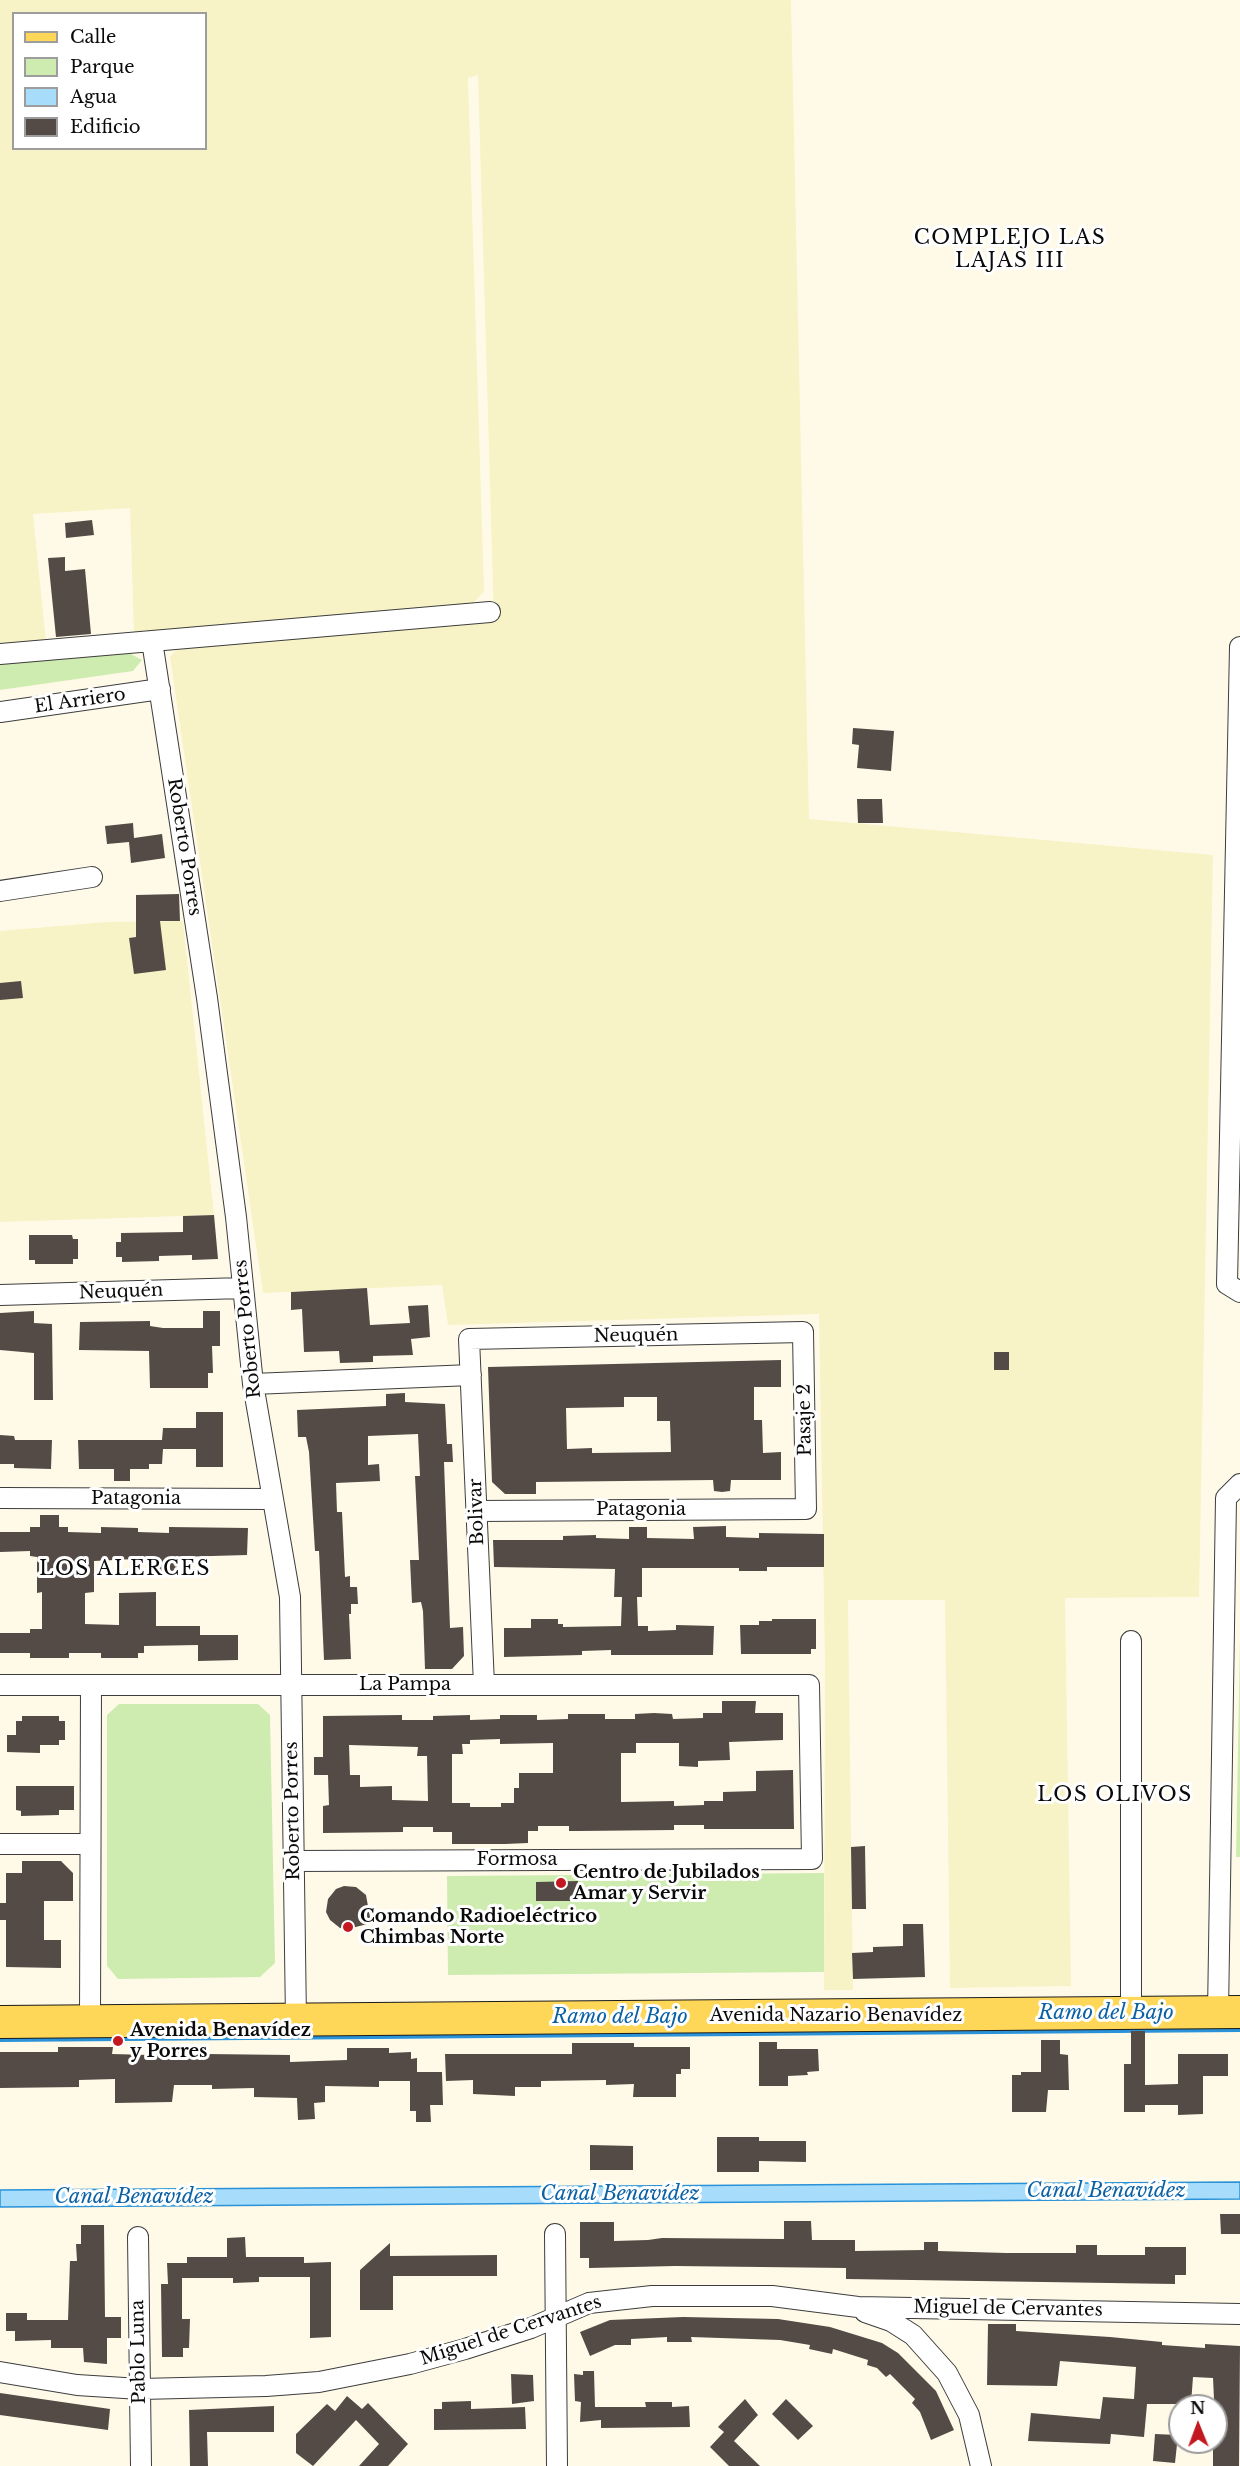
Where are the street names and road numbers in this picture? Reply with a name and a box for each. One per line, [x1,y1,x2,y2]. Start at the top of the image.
street label: El Arriero [33,684,127,718]
street label: Roberto Porres [162,777,206,917]
street label: Roberto Porres [230,1259,266,1399]
street label: Neuquén [78,1280,164,1304]
street label: Neuquén [594,1324,678,1348]
street label: Pasaje 2 [794,1384,816,1456]
street label: Bolivar [465,1478,489,1546]
street label: Patagonia [91,1488,181,1510]
street label: Patagonia [596,1499,686,1521]
street label: La Pampa [359,1674,451,1696]
street label: Roberto Porres [281,1741,305,1881]
street label: Formosa [477,1849,557,1871]
street label: Avenida Nazario Benavídez [710,2005,962,2027]
street label: Miguel de Cervantes [418,2291,604,2371]
street label: Miguel de Cervantes [913,2297,1103,2321]
street label: Pablo Luna [127,2300,151,2404]

